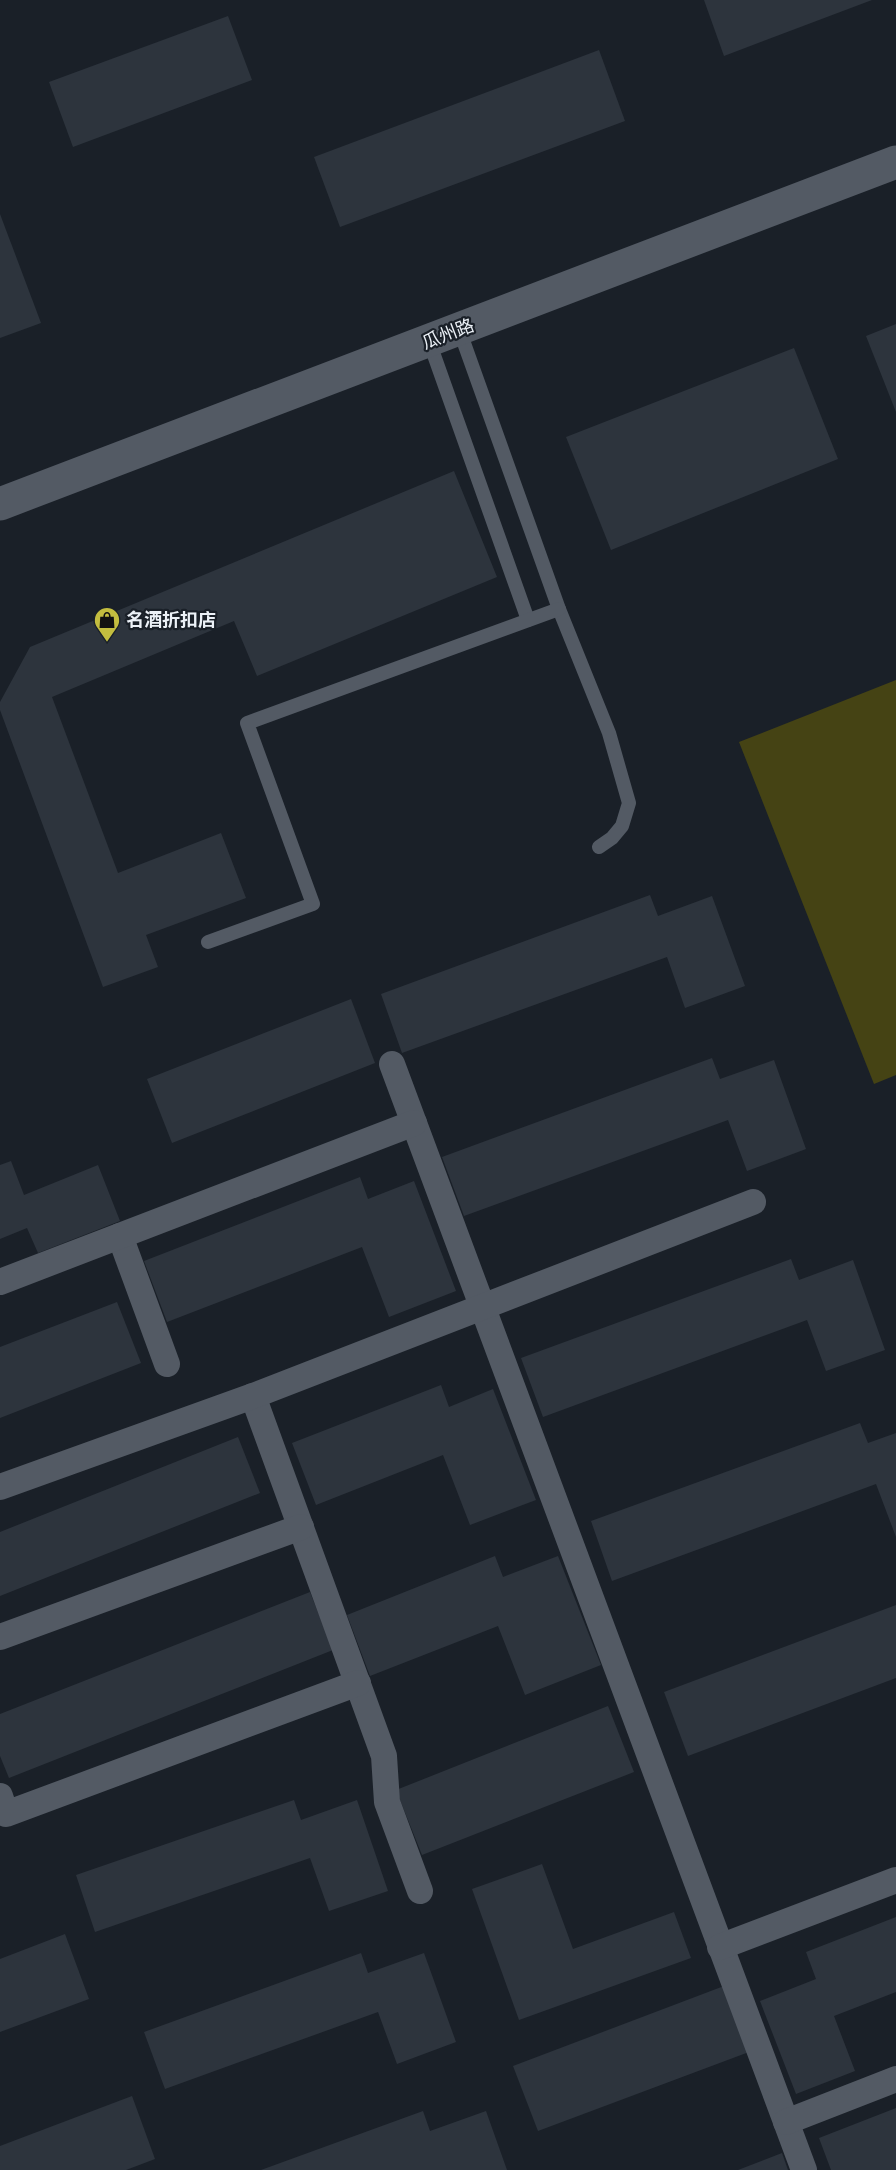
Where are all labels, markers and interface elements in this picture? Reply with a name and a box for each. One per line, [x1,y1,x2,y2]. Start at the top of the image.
street label: 瓜州路 [419,314,477,353]
shop icon: 名酒折扣店 [92,605,122,643]
place label: 名酒折扣店 [126,609,216,630]

